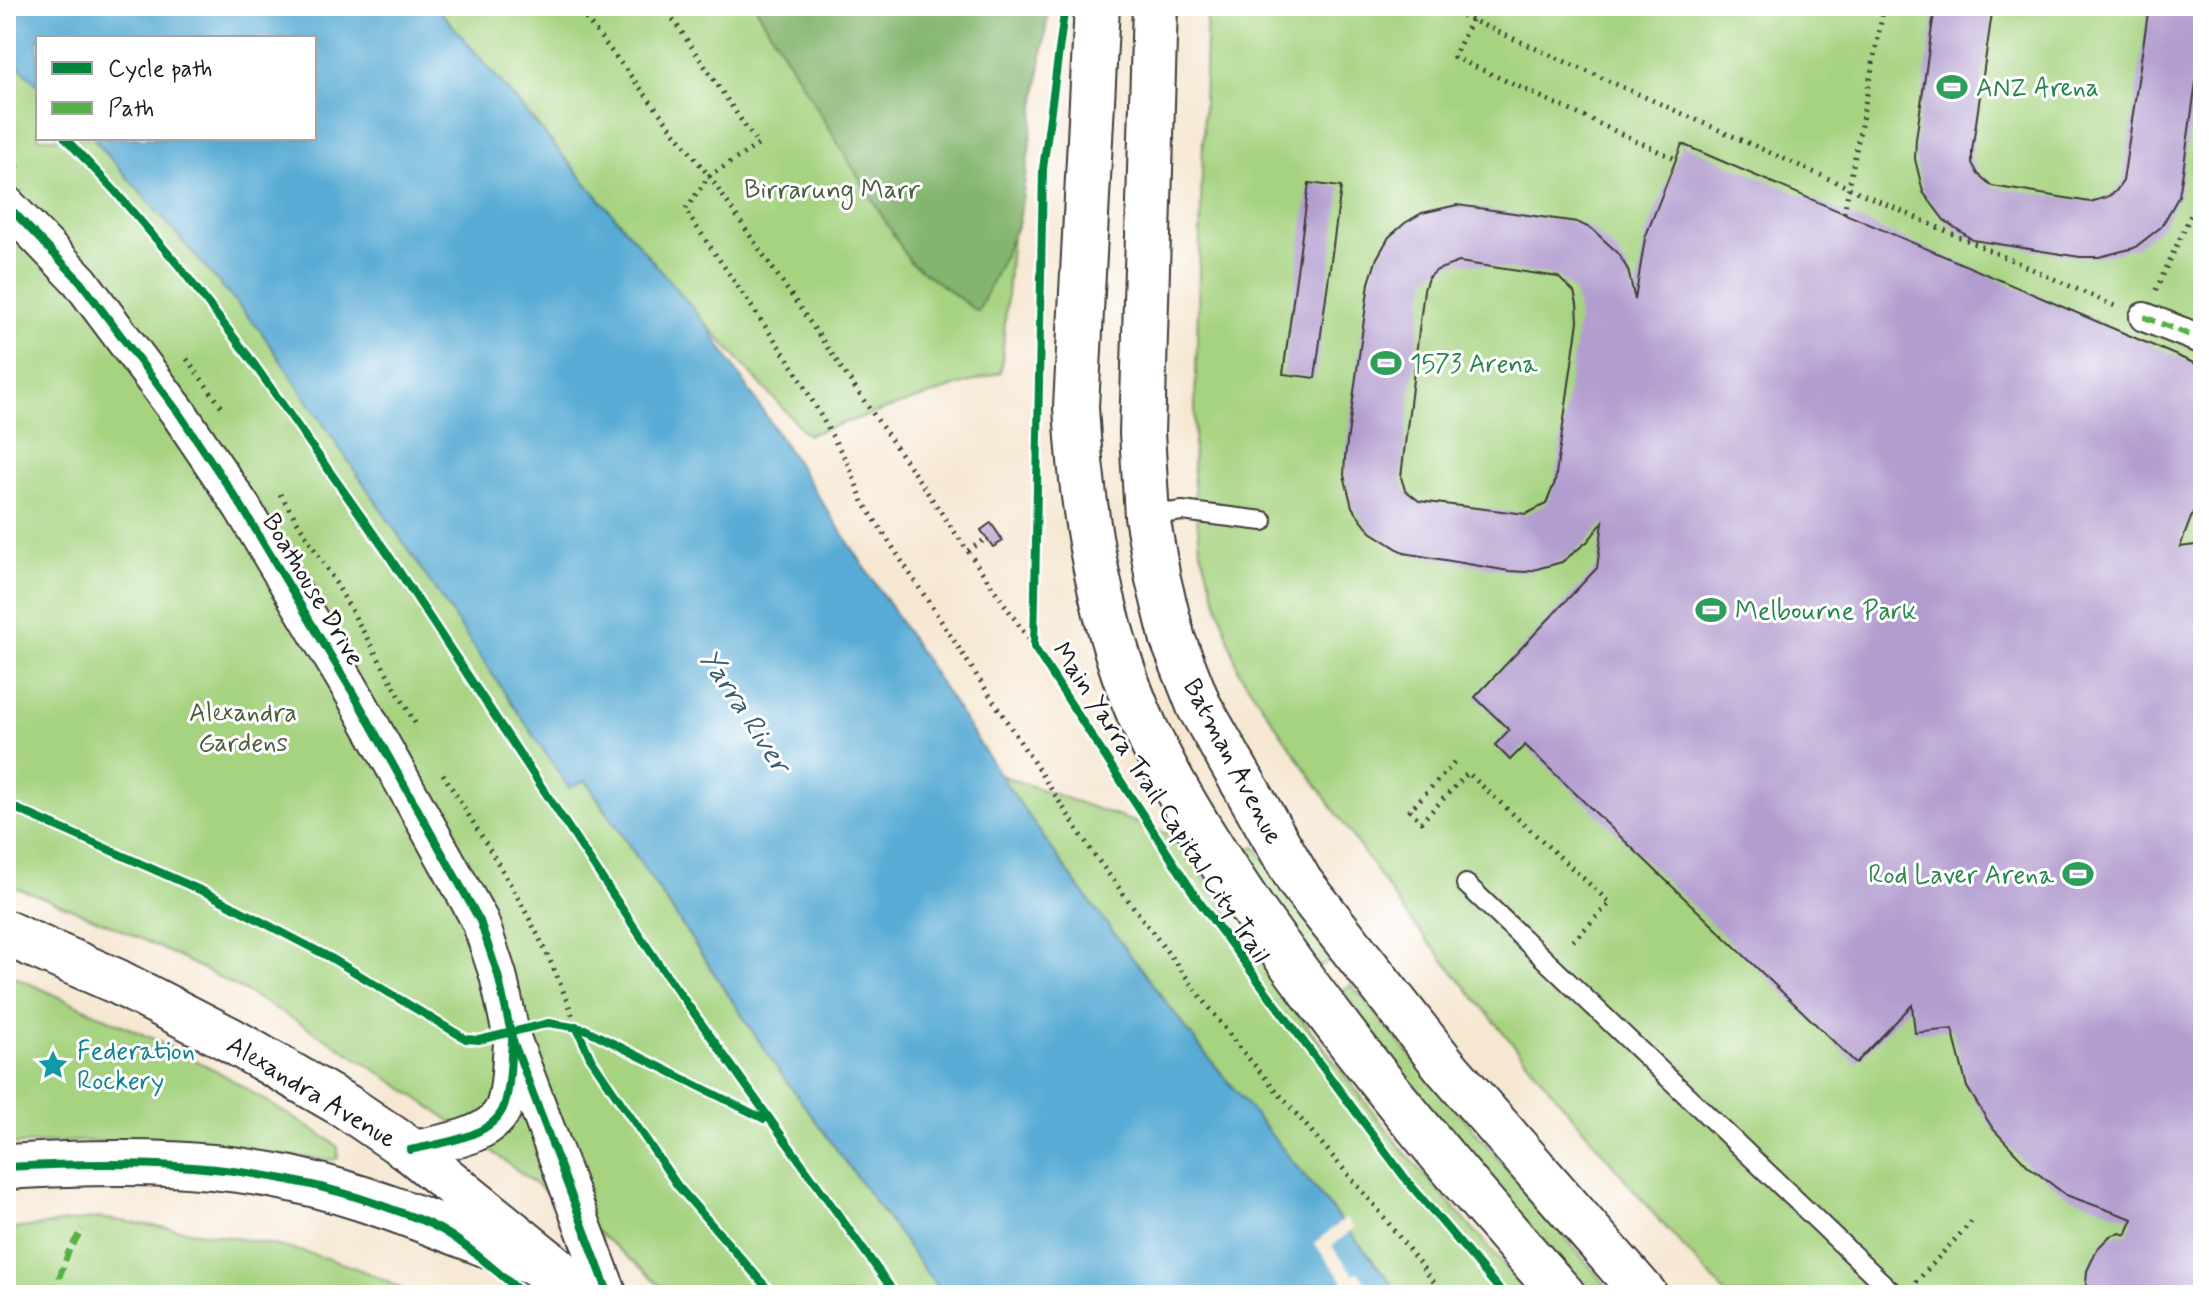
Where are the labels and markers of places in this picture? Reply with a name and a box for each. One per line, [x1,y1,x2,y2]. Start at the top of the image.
sports icon: ANZ Arena [1935,70,1969,104]
place label: ANZ Arena [1976,72,2099,106]
sports icon: 1573 Arena [1369,346,1403,380]
place label: 1573 Arena [1410,348,1538,382]
sports icon: Melbourne Park [1694,593,1728,627]
place label: Melbourne Park [1735,595,1917,629]
sports icon: Rod Laver Arena [2061,857,2095,891]
place label: Rod Laver Arena [1868,859,2054,893]
place label: Federation Rockery [77,1035,195,1099]
place icon: Federation Rockery [36,1048,70,1082]

